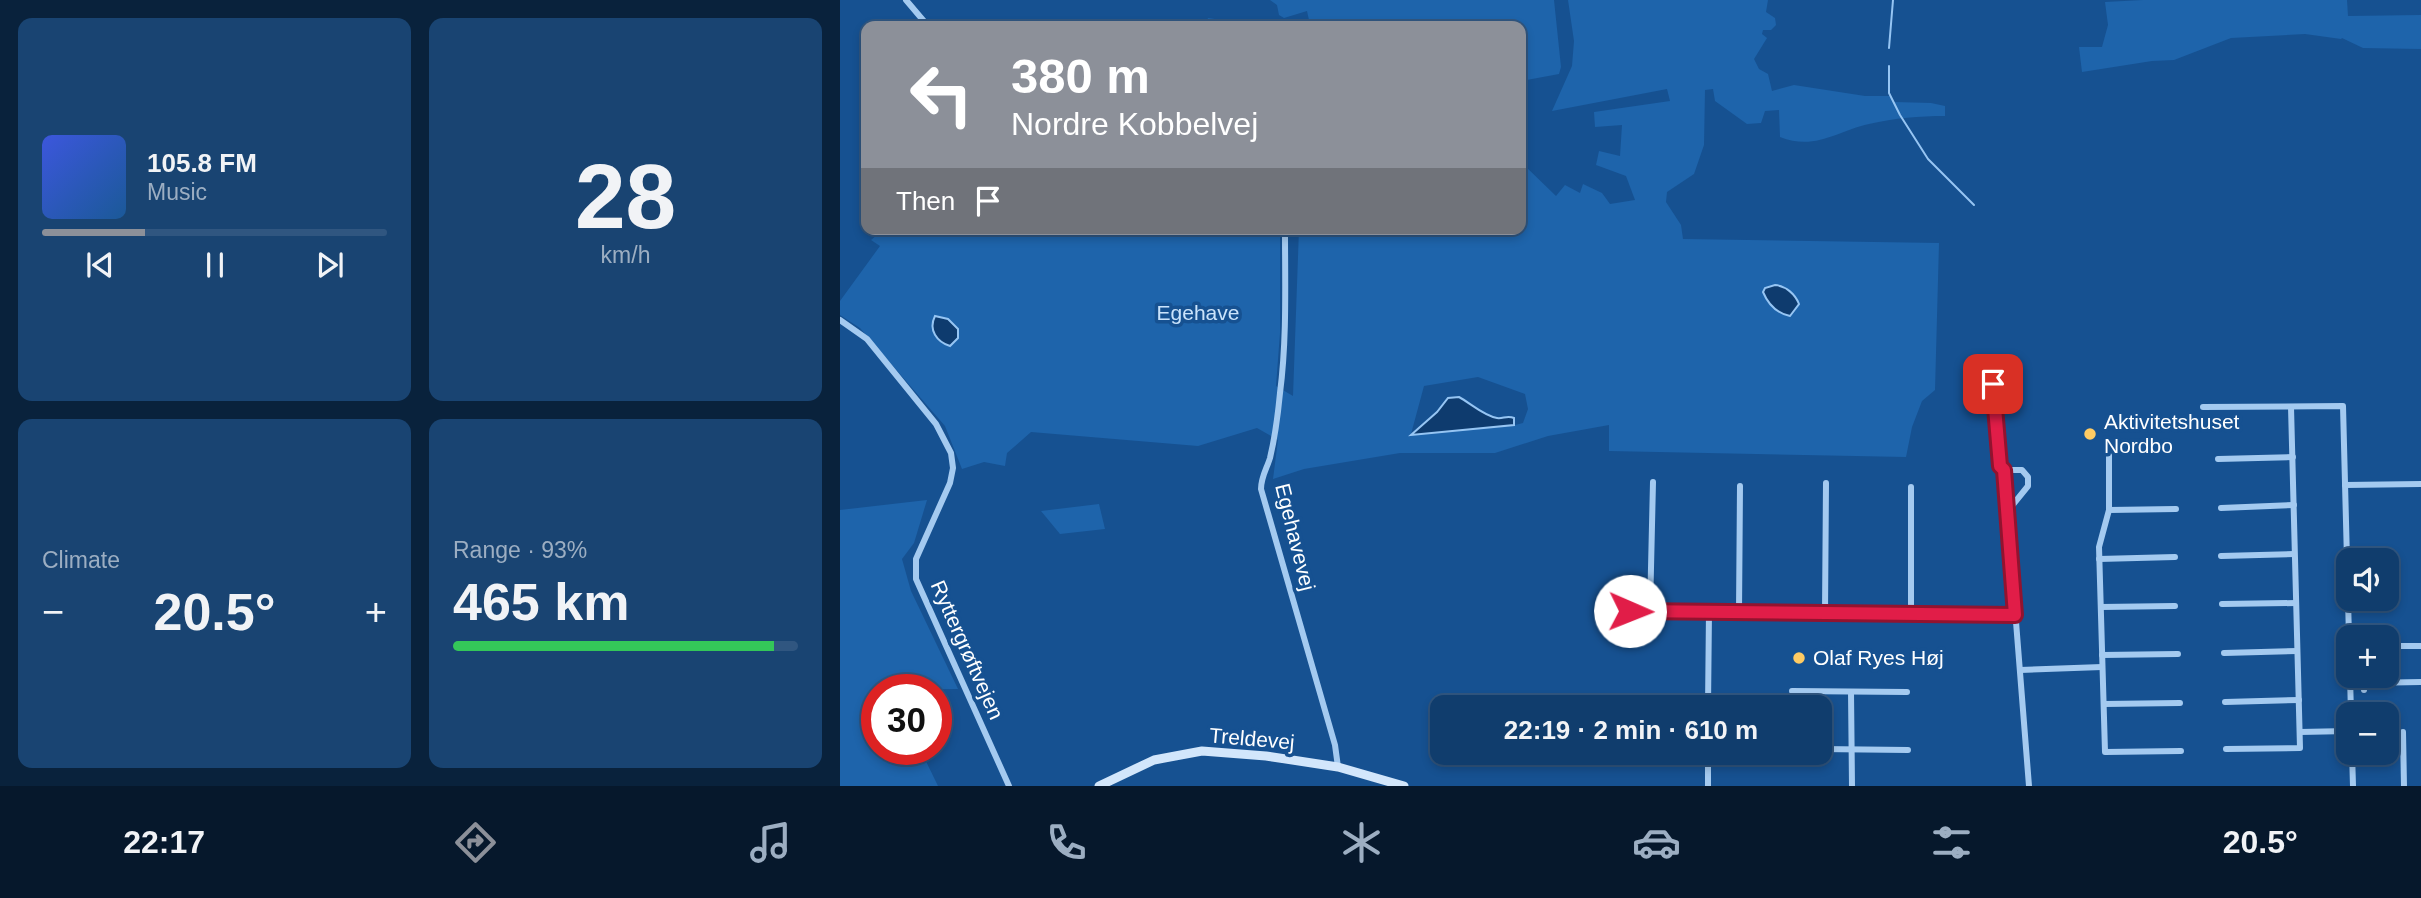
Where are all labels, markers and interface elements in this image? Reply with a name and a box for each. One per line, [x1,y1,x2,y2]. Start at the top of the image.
icon: left [896,49,987,140]
text: 380 m [1011,49,1150,103]
text: Nordre Kobbelvej [1011,106,1258,142]
text: 28 [575,146,676,247]
text: 105.8 FM [147,148,257,178]
text: Music [147,179,207,205]
icon: arrive [969,182,1007,220]
text: Then [896,186,955,216]
text: km/h [601,242,650,268]
icon: previous [81,246,119,284]
icon: pause [196,246,234,284]
icon: next [311,246,349,284]
park label: Egehave [1157,301,1239,324]
pin [1963,354,2023,414]
icon: arrive [1974,365,2012,403]
place label: Aktivitetshuset Nordbo [2104,410,2240,457]
marker: Aktivitetshuset Nordbo [2082,426,2098,442]
street label: Egehavevej [1271,481,1320,593]
text: Range · 93% [453,537,587,563]
text: Climate [42,547,120,573]
map controls [2336,548,2399,765]
button: sound [2336,548,2399,611]
text: 465 km [453,573,629,631]
position arrow [1593,574,1667,648]
street label: Ryttergrøftvejen [927,577,1008,723]
text: 20.5° [153,583,276,641]
text: − [42,591,64,633]
text: + [365,591,387,633]
button: + [2336,625,2399,688]
place label: Olaf Ryes Høj [1813,646,1944,669]
marker: Olaf Ryes Høj [1791,650,1807,666]
speed limit sign: 30 [861,674,952,765]
button: − [2336,702,2399,765]
text: 22:19 · 2 min · 610 m [1504,715,1758,745]
street label: Treldevej [1208,723,1296,754]
icon: directions [451,818,500,867]
icon: music [746,818,795,867]
icon: phone [1042,818,1091,867]
icon: climate [1337,818,1386,867]
icon: car [1632,818,1681,867]
icon: filters [1927,818,1976,867]
text: 22:17 [123,824,205,860]
text: 20.5° [2223,824,2298,860]

